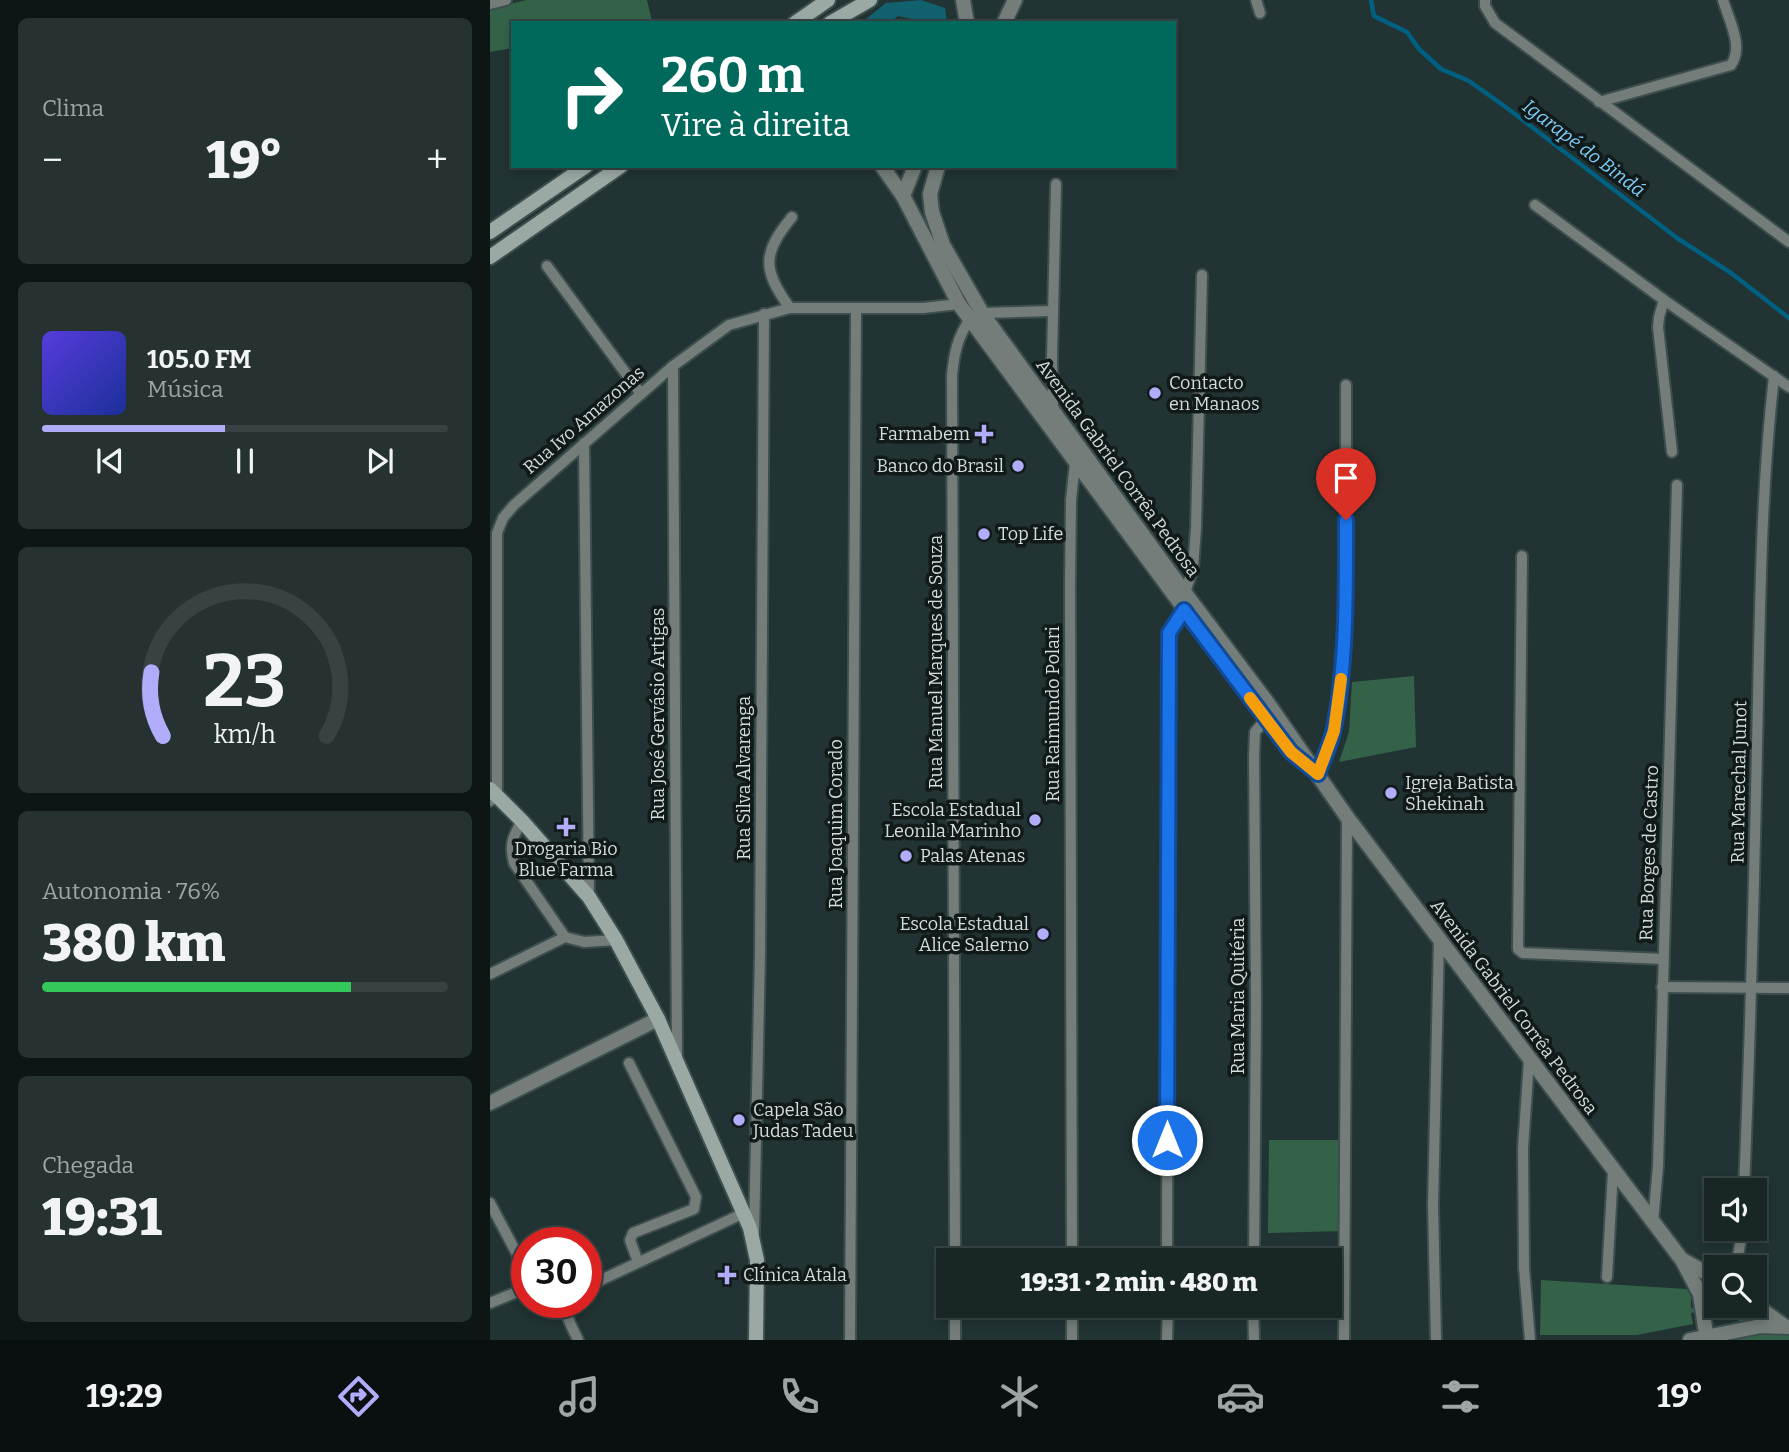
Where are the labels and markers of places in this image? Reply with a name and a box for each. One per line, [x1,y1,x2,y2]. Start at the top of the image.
place label: Contacto en Manaos [1169,372,1260,415]
marker: Contacto en Manaos [1147,385,1163,401]
place label: Farmabem [878,423,970,445]
marker: Farmabem [976,426,992,442]
pin [1316,448,1376,520]
place label: Banco do Brasil [876,455,1004,477]
marker: Banco do Brasil [1010,458,1026,474]
place label: Top Life [998,523,1063,545]
marker: Top Life [976,526,992,542]
place label: Igreja Batista Shekinah [1405,772,1514,815]
marker: Igreja Batista Shekinah [1383,785,1399,801]
place label: Escola Estadual Leonila Marinho [884,799,1021,842]
marker: Escola Estadual Leonila Marinho [1027,812,1043,828]
marker: Drogaria Bio Blue Farma [558,819,574,835]
place label: Drogaria Bio Blue Farma [514,838,618,881]
place label: Palas Atenas [920,845,1025,867]
marker: Palas Atenas [898,848,914,864]
place label: Escola Estadual Alice Salerno [899,913,1029,956]
marker: Escola Estadual Alice Salerno [1035,926,1051,942]
place label: Capela São Judas Tadeu [752,1099,853,1142]
marker: Capela São Judas Tadeu [731,1112,747,1128]
place label: Clínica Atala [743,1264,847,1286]
marker: Clínica Atala [717,1265,737,1285]

